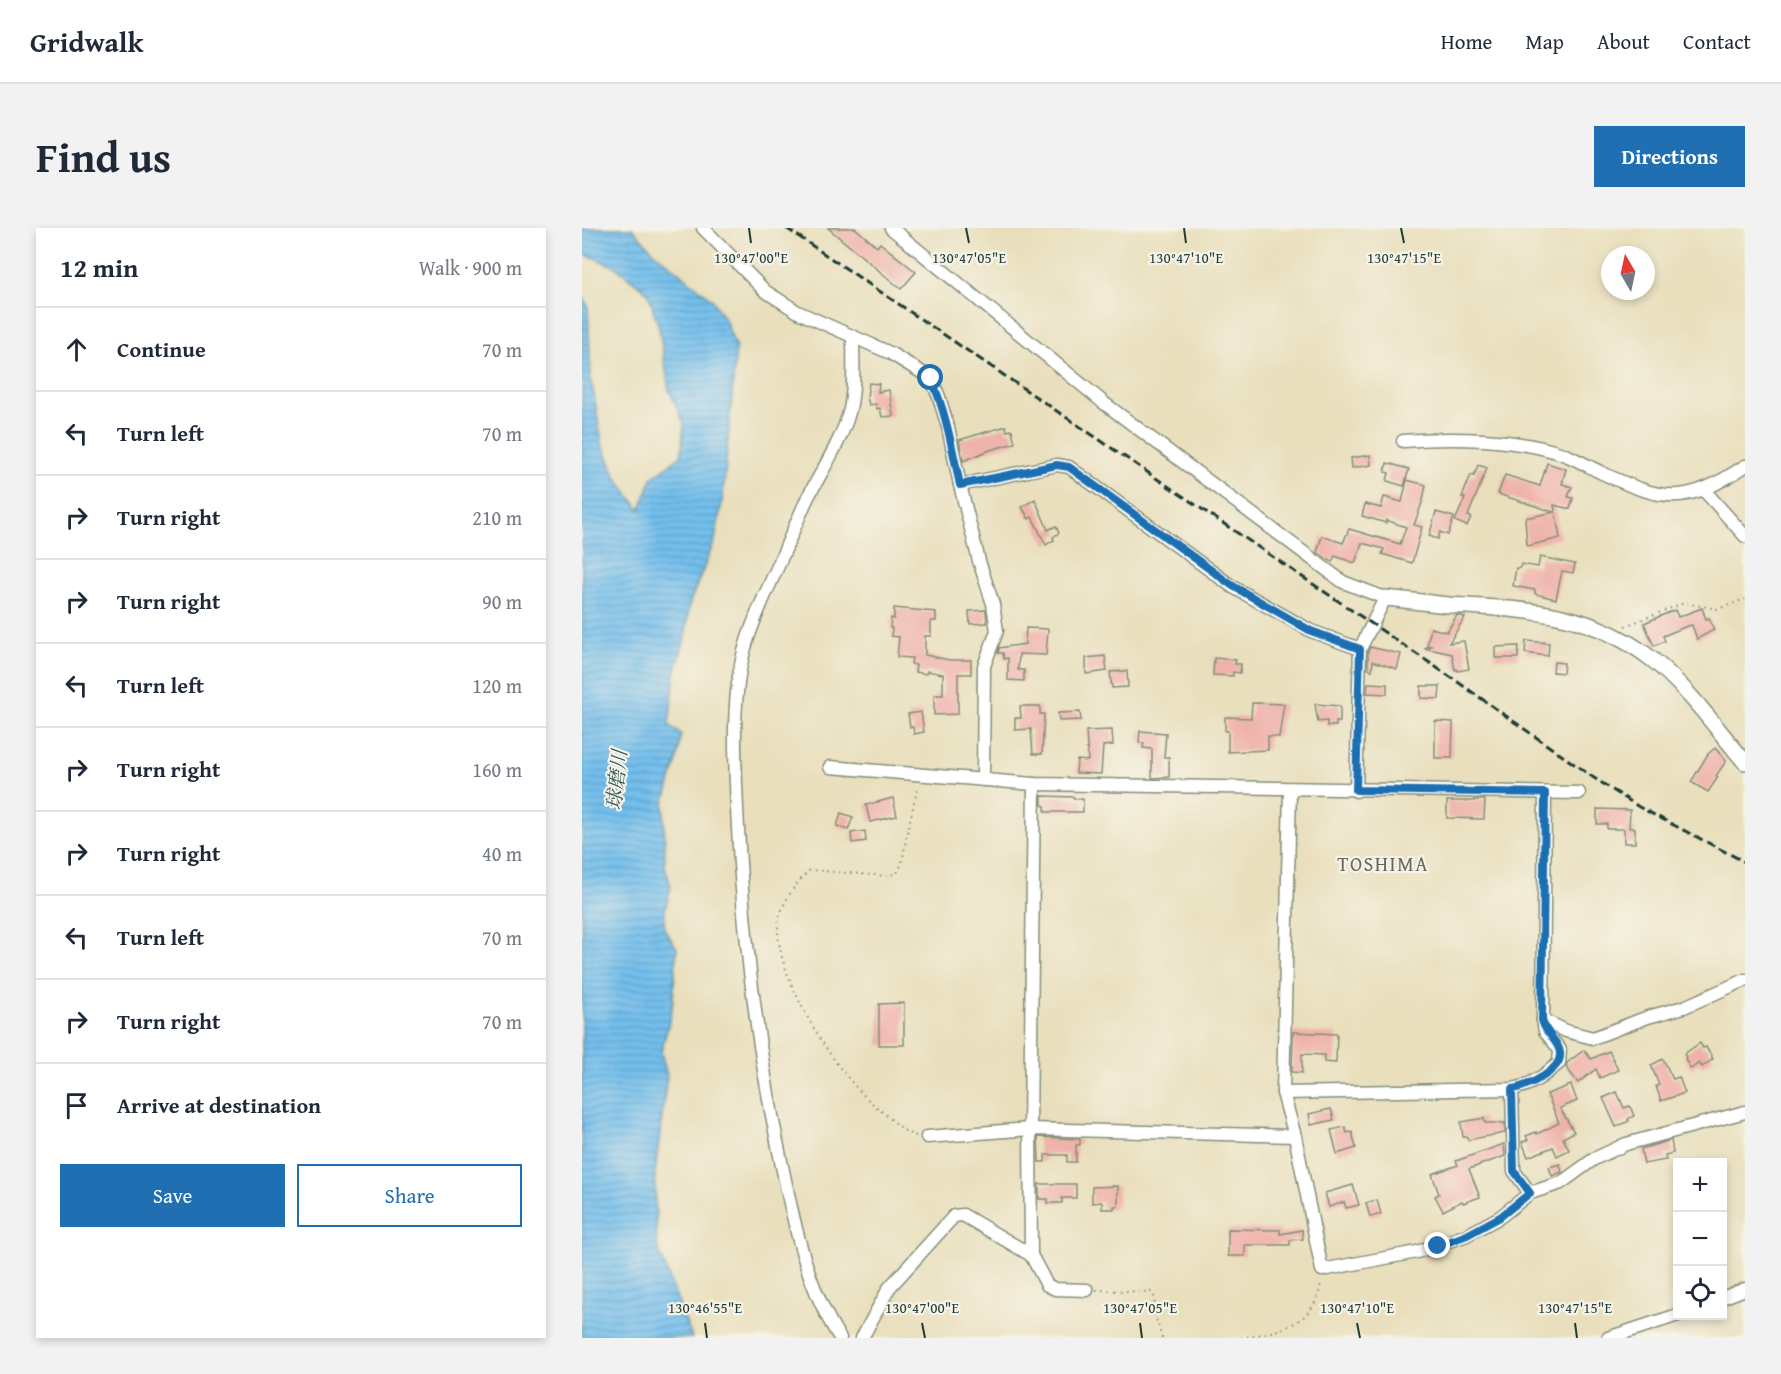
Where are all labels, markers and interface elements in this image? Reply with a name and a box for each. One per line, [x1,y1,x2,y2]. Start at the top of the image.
text: Gridwalk [30,21,143,62]
text: Home [1441,26,1492,57]
text: Map [1525,26,1564,57]
text: About [1597,26,1650,57]
text: Contact [1683,26,1751,57]
text: Find us [36,126,171,187]
button: Directions [1594,126,1745,187]
north arrow [1601,246,1655,300]
text: 130°47'00"E [714,247,788,268]
text: 130°47'05"E [932,247,1006,268]
text: 130°47'10"E [1149,247,1223,268]
text: 130°47'15"E [1367,247,1441,268]
text: 12 min [60,248,138,287]
text: Walk · 900 m [419,253,522,282]
icon: ahead [60,333,93,366]
text: Continue [117,333,206,365]
text: 70 m [482,335,522,364]
route start [917,364,943,390]
icon: left [60,417,93,450]
text: Turn left [117,417,204,449]
text: 70 m [482,419,522,448]
icon: right [60,501,93,534]
text: Turn right [117,501,220,533]
text: 210 m [472,503,522,532]
icon: right [60,585,93,618]
text: Turn right [117,585,220,617]
text: 90 m [482,587,522,616]
icon: left [60,669,93,702]
text: Turn left [117,669,204,701]
text: 120 m [472,671,522,700]
water label: 球磨川 [598,747,634,811]
icon: right [60,753,93,786]
text: Turn right [117,753,220,785]
text: 160 m [472,755,522,784]
icon: right [60,837,93,870]
text: Turn right [117,837,220,869]
text: 40 m [482,839,522,868]
district label: TOSHIMA [1337,849,1429,878]
icon: left [60,921,93,954]
text: Turn left [117,921,204,953]
text: 70 m [482,923,522,952]
icon: right [60,1005,93,1038]
text: Turn right [117,1005,220,1037]
text: 70 m [482,1007,522,1036]
icon: arrive [60,1089,93,1122]
text: Arrive at destination [117,1089,321,1121]
map controls [1673,1158,1727,1320]
button: + [1673,1158,1727,1212]
button: Save [60,1164,285,1227]
button: Share [297,1164,522,1227]
button: − [1673,1212,1727,1266]
route end [1424,1232,1450,1258]
button: locate [1673,1266,1727,1320]
text: 130°46'55"E [668,1297,742,1318]
text: 130°47'00"E [885,1297,959,1318]
text: 130°47'05"E [1103,1297,1177,1318]
text: 130°47'10"E [1320,1297,1394,1318]
text: 130°47'15"E [1538,1297,1612,1318]

